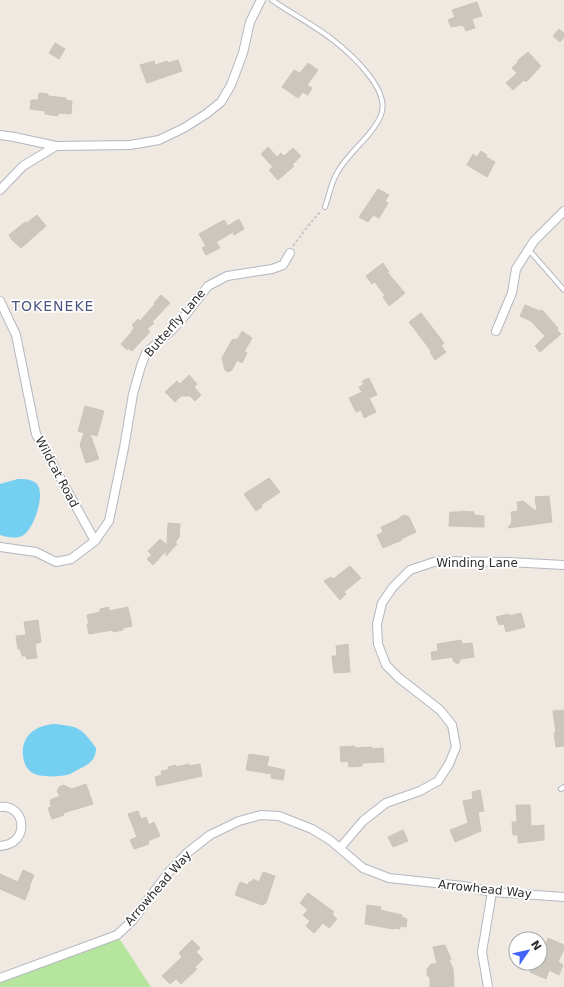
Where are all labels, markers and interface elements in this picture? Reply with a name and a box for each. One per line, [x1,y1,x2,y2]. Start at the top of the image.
street label: Butterfly Lane [142,286,208,360]
district label: TOKENEKE [11,298,94,314]
street label: Wildcat Road [32,434,82,510]
street label: Winding Lane [436,556,518,570]
street label: Arrowhead Way [122,848,194,928]
street label: Arrowhead Way [437,877,533,901]
north arrow [508,931,548,971]
text: N [528,938,544,953]

